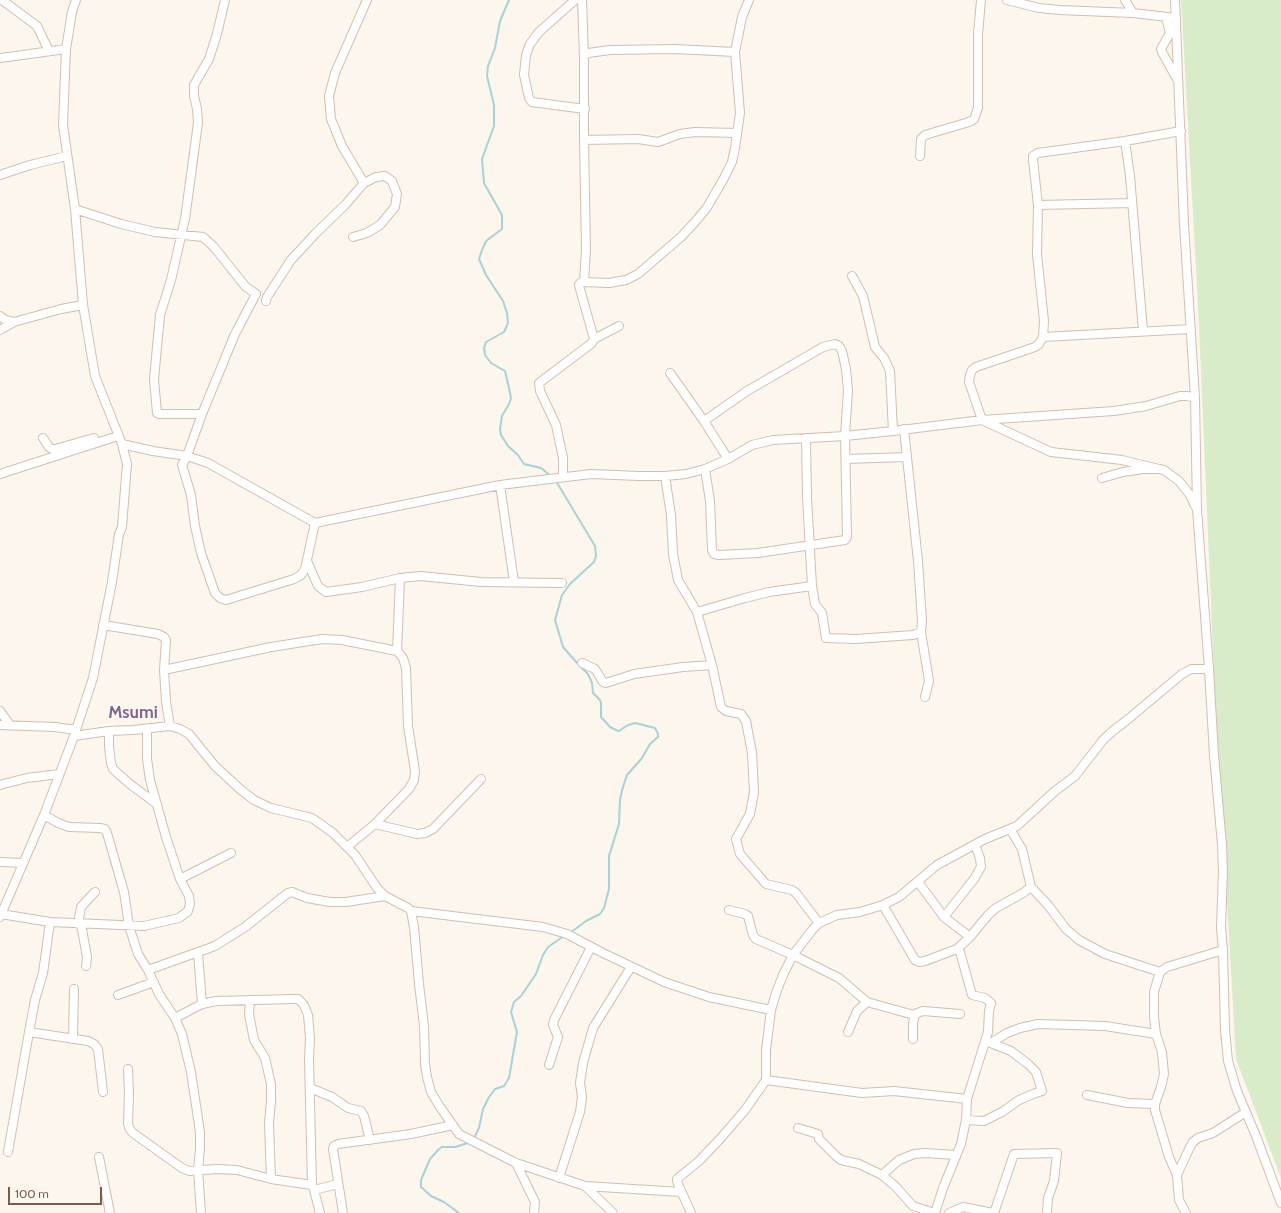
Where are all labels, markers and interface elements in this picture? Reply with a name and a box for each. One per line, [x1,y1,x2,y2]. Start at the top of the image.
district label: Msumi [108,703,158,723]
scale bar [10,1179,104,1205]
text: 100 m [15,1186,49,1201]

